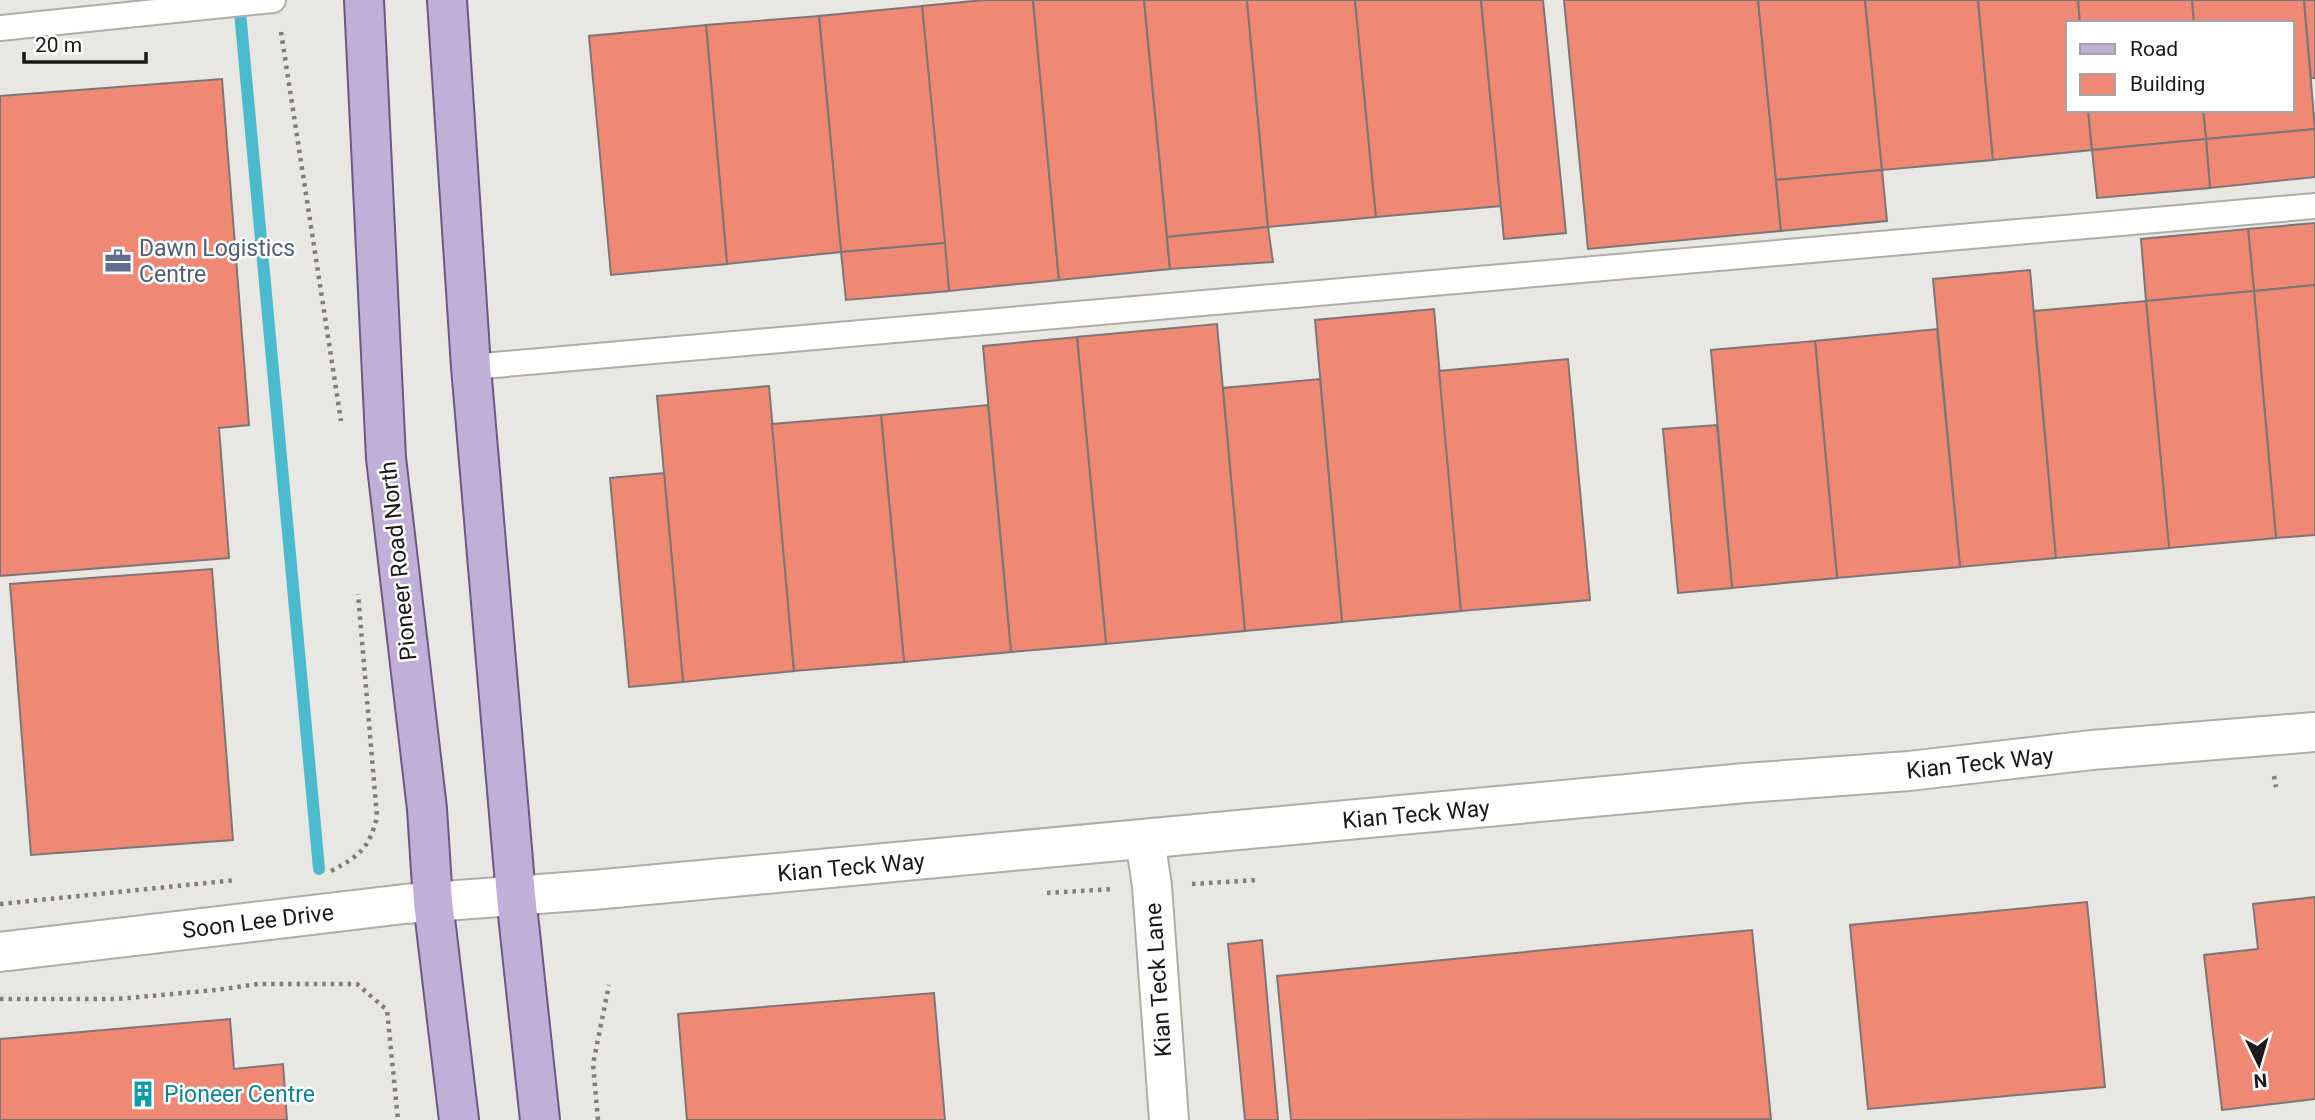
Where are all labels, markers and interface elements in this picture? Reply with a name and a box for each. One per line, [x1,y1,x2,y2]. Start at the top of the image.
scale bar [24,21,147,65]
legend [2066,21,2294,112]
text: 20 m [35,33,82,57]
text: Road [2130,37,2178,61]
text: Building [2130,72,2205,96]
place label: Dawn Logistics Centre [139,235,295,288]
office icon: Dawn Logistics Centre [103,246,133,276]
street label: Pioneer Road North [375,460,422,662]
street label: Kian Teck Way [1905,742,2055,785]
street label: Kian Teck Way [1341,795,1491,834]
street label: Kian Teck Way [776,848,926,887]
street label: Soon Lee Drive [181,899,335,944]
street label: Kian Teck Lane [1140,902,1177,1058]
north arrow [2224,1029,2294,1099]
text: N [2253,1068,2268,1092]
building icon: Pioneer Centre [128,1079,158,1109]
place label: Pioneer Centre [164,1081,315,1108]

